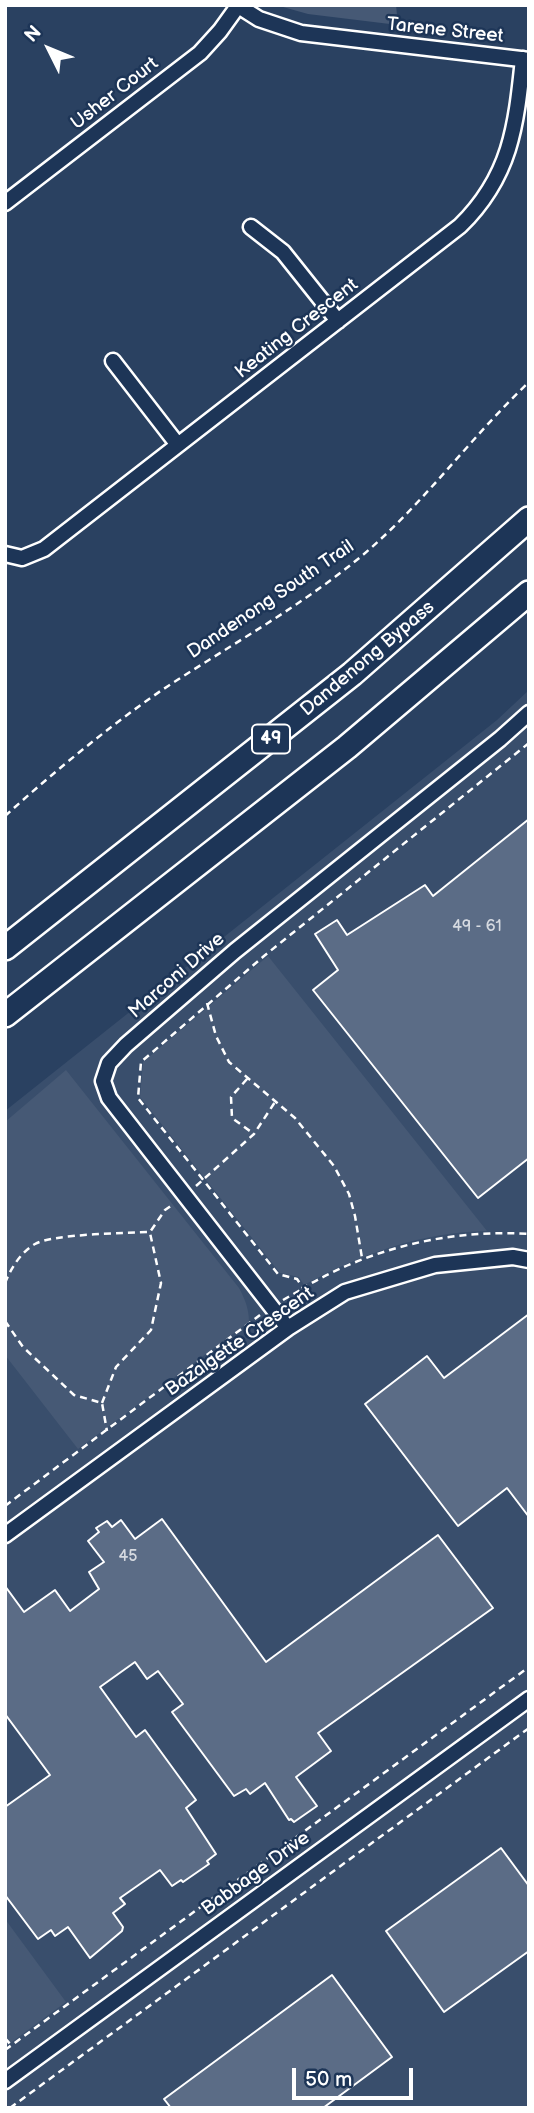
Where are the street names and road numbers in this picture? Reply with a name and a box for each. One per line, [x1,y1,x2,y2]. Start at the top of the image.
street label: Tarene Street [386,14,504,48]
street label: Usher Court [67,53,163,135]
street label: Keating Crescent [231,274,363,384]
street label: Dandenong South Trail [183,536,359,664]
street label: Dandenong Bypass [296,596,440,722]
road number: 49 [252,724,290,754]
street label: Marconi Drive [124,928,230,1024]
street label: Bazalgette Crescent [161,1282,319,1402]
street label: Babbage Drive [198,1827,314,1921]

